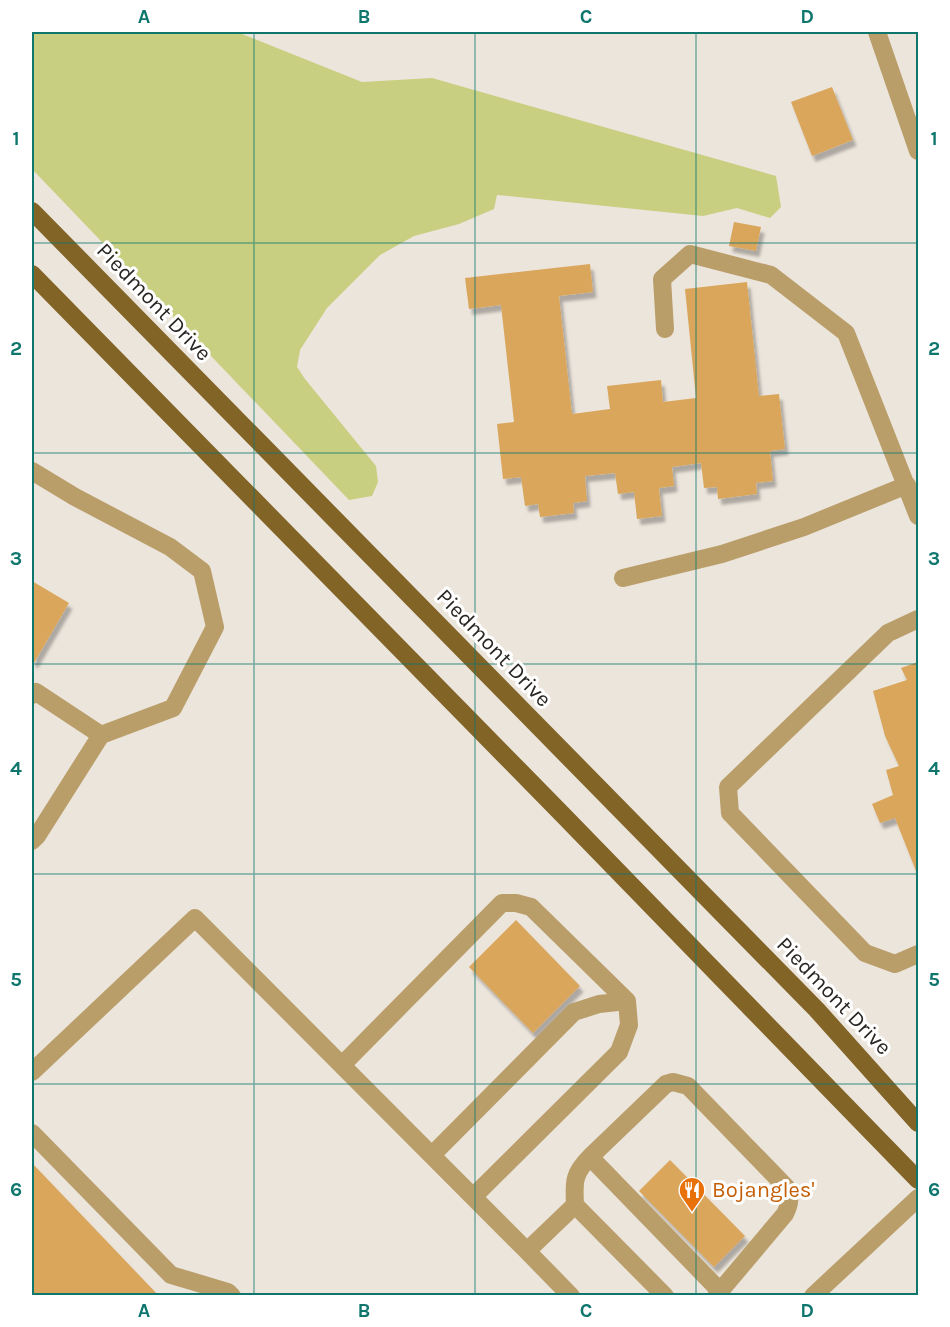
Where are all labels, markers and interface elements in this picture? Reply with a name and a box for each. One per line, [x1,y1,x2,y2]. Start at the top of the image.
text: A [138,5,151,28]
text: B [358,5,370,28]
text: C [580,5,592,28]
text: D [800,5,814,28]
text: 1 [12,127,20,150]
text: 1 [930,127,938,150]
street label: Piedmont Drive [91,238,217,366]
text: 2 [10,337,22,360]
text: 2 [928,337,940,360]
text: 3 [10,547,22,570]
text: 3 [928,547,940,570]
street label: Piedmont Drive [431,584,557,712]
text: 4 [10,757,22,780]
text: 4 [928,757,940,780]
street label: Piedmont Drive [771,932,897,1060]
text: 5 [10,968,22,991]
text: 5 [928,968,940,991]
restaurant icon: Bojangles' [677,1175,707,1213]
place label: Bojangles' [712,1177,814,1203]
text: 6 [10,1178,22,1201]
text: 6 [928,1178,940,1201]
text: A [138,1299,151,1322]
text: B [358,1299,370,1322]
text: C [580,1299,592,1322]
text: D [800,1299,814,1322]

